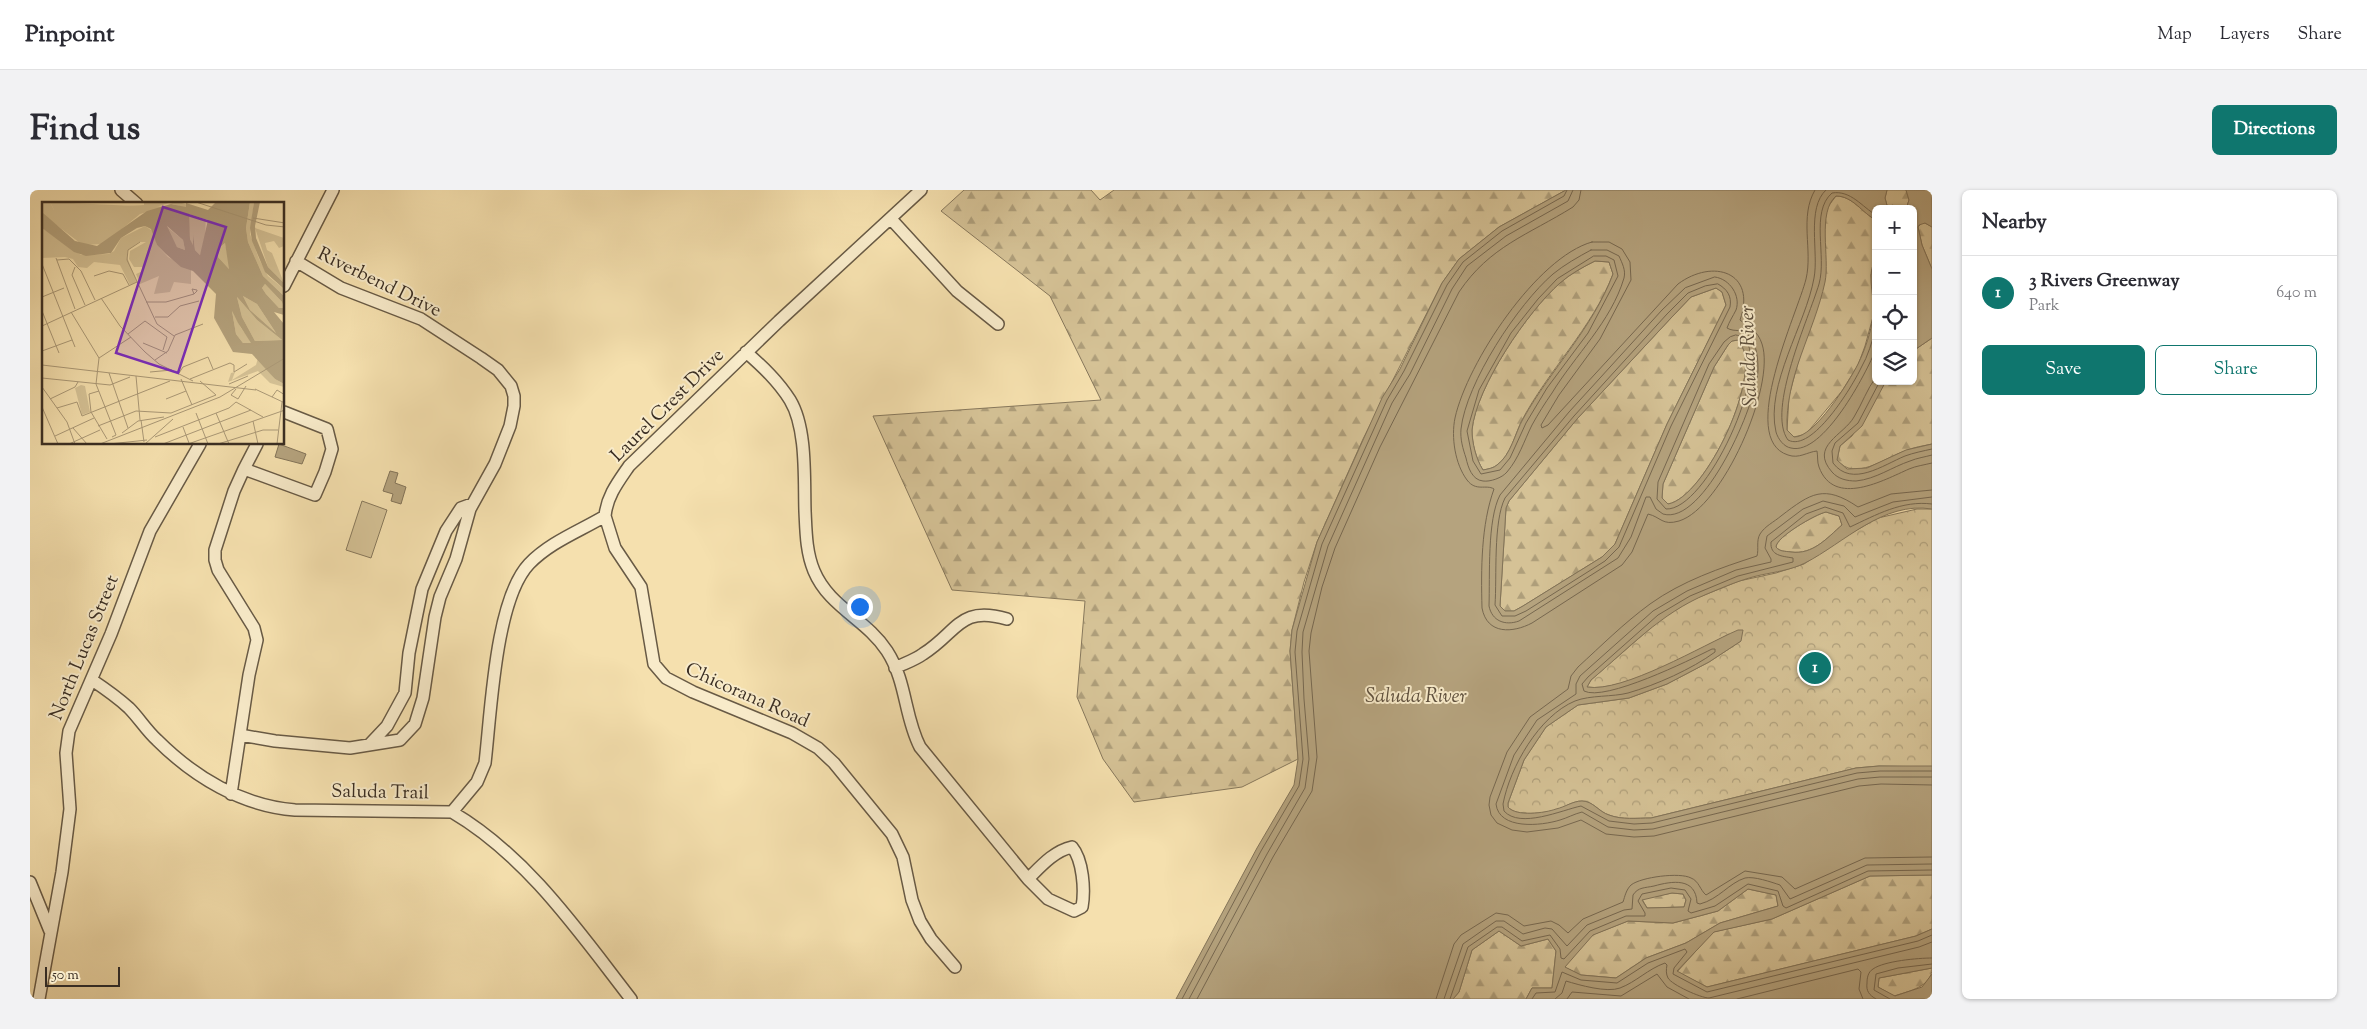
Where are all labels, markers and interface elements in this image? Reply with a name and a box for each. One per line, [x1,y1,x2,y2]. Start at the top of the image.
text: Pinpoint [25,18,114,52]
text: Map [2157,22,2192,48]
text: Layers [2220,22,2270,48]
text: Share [2298,22,2342,48]
text: Find us [30,105,140,156]
button: Directions [2212,105,2337,155]
inset map [42,202,285,445]
map controls [1872,205,1917,385]
button: + [1872,205,1917,250]
text: Nearby [1982,208,2047,238]
street label: Riverbend Drive [312,241,446,325]
button: − [1872,250,1917,295]
text: 3 Rivers Greenway [2029,268,2180,295]
text: 1 [1995,282,2001,305]
text: 640 m [2276,282,2317,305]
button: locate [1872,295,1917,340]
text: Park [2029,295,2060,318]
water label: Saluda River [1734,305,1766,407]
button: layers [1872,340,1917,385]
street label: Laurel Crest Drive [605,343,731,469]
button: Save [1982,345,2145,395]
button: Share [2155,345,2317,395]
street label: North Lucas Street [44,571,127,725]
your location [847,594,873,620]
pin: 1 [1799,649,1831,687]
street label: Chicorana Road [681,657,814,736]
water label: Saluda River [1365,683,1467,712]
street label: Saluda Trail [331,779,429,807]
scale bar [45,964,120,987]
text: 50 m [52,966,79,986]

